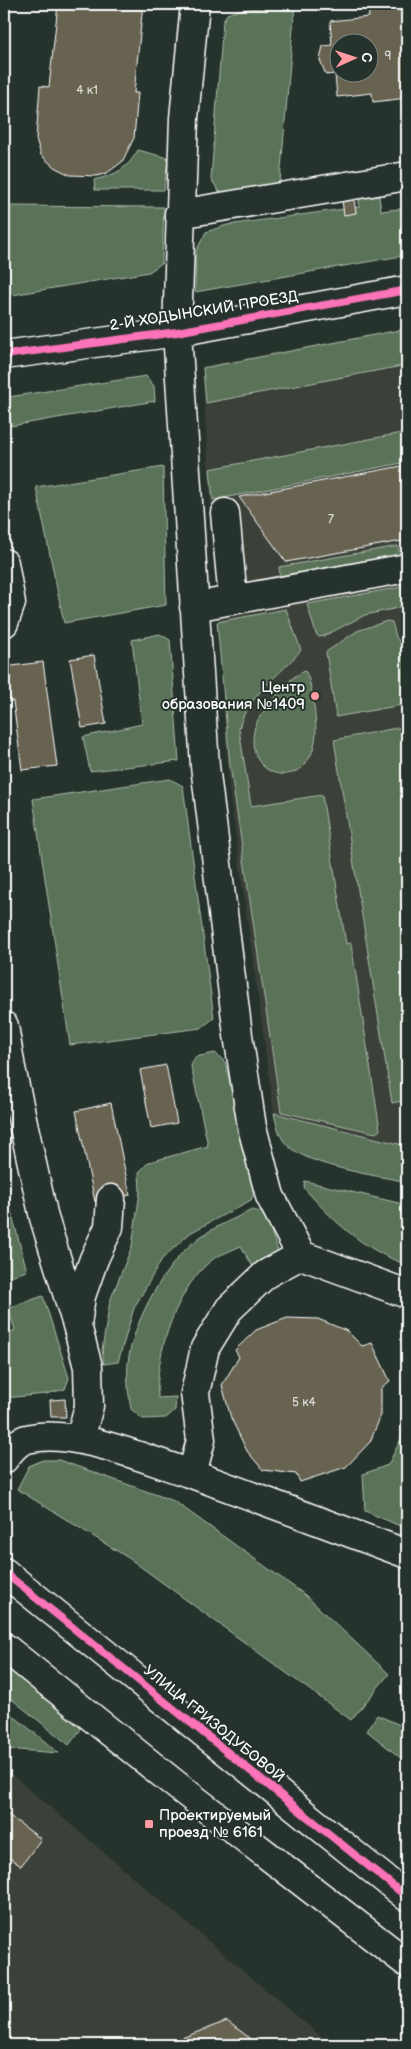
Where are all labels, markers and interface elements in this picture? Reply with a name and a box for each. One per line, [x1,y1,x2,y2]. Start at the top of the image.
north arrow [328,32,378,82]
house number: 9 [385,49,392,64]
text: С [358,52,375,63]
house number: 4 к1 [76,83,98,98]
street label: 2-Й ХОДЫНСКИЙ ПРОЕЗД [108,287,300,335]
house number: 7 [328,512,334,527]
place label: Центр образования №1409 [162,678,306,714]
marker: Центр образования №1409 [309,690,321,702]
house number: 5 к4 [292,1395,317,1410]
street label: УЛИЦА ГРИЗОДУБОВОЙ [140,1661,288,1787]
place label: Проектируемый проезд № 6161 [159,1806,271,1842]
marker: Проектируемый проезд № 6161 [143,1818,155,1830]

